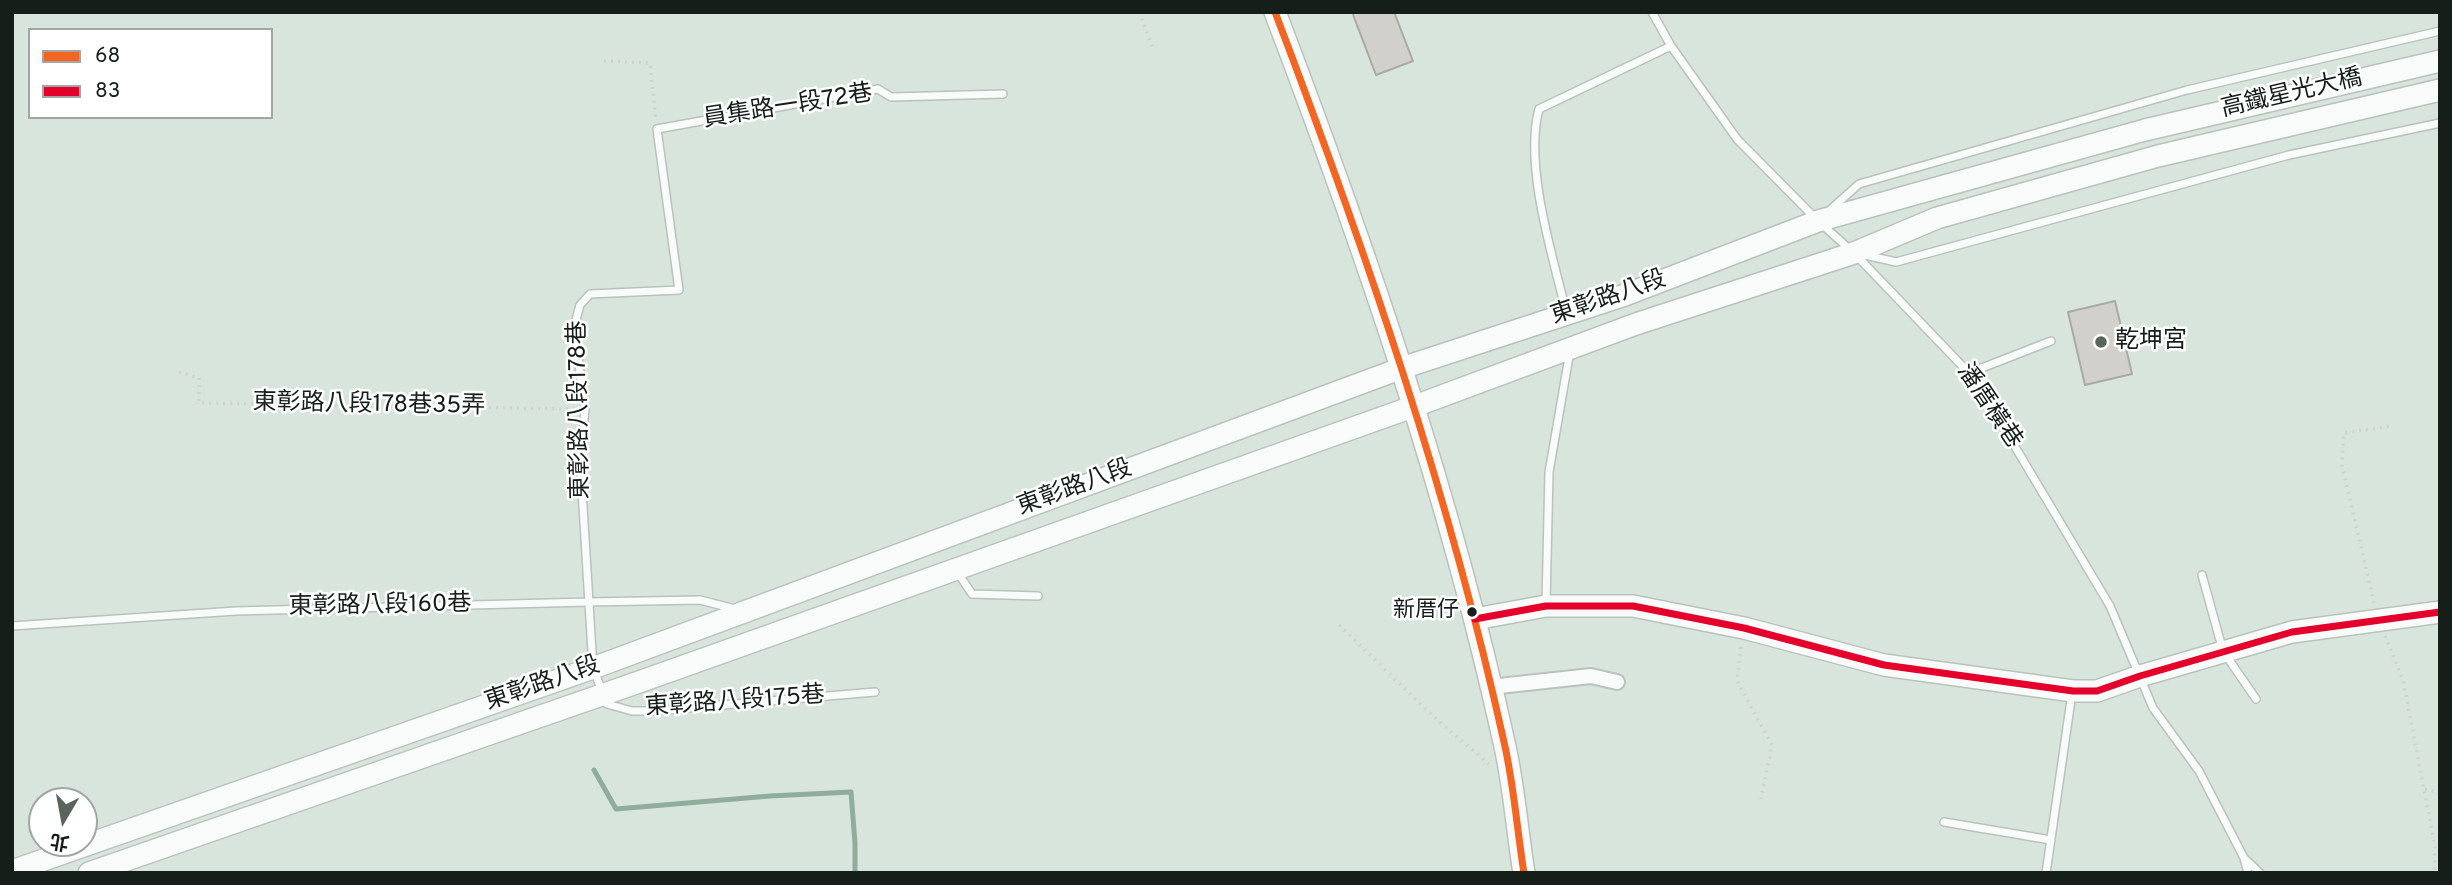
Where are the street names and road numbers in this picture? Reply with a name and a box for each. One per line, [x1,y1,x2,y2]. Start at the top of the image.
street label: 高鐵星光大橋 [2219,65,2365,125]
street label: 員集路一段72巷 [701,80,875,136]
street label: 東彰路八段 [1548,266,1670,332]
street label: 東彰路八段178巷 [565,320,597,500]
street label: 潘厝橫巷 [1949,359,2027,455]
street label: 東彰路八段178巷35弄 [252,390,486,422]
street label: 東彰路八段 [1014,455,1136,523]
street label: 東彰路八段160巷 [288,591,472,623]
street label: 東彰路八段 [482,652,604,718]
street label: 東彰路八段175巷 [644,682,826,724]

